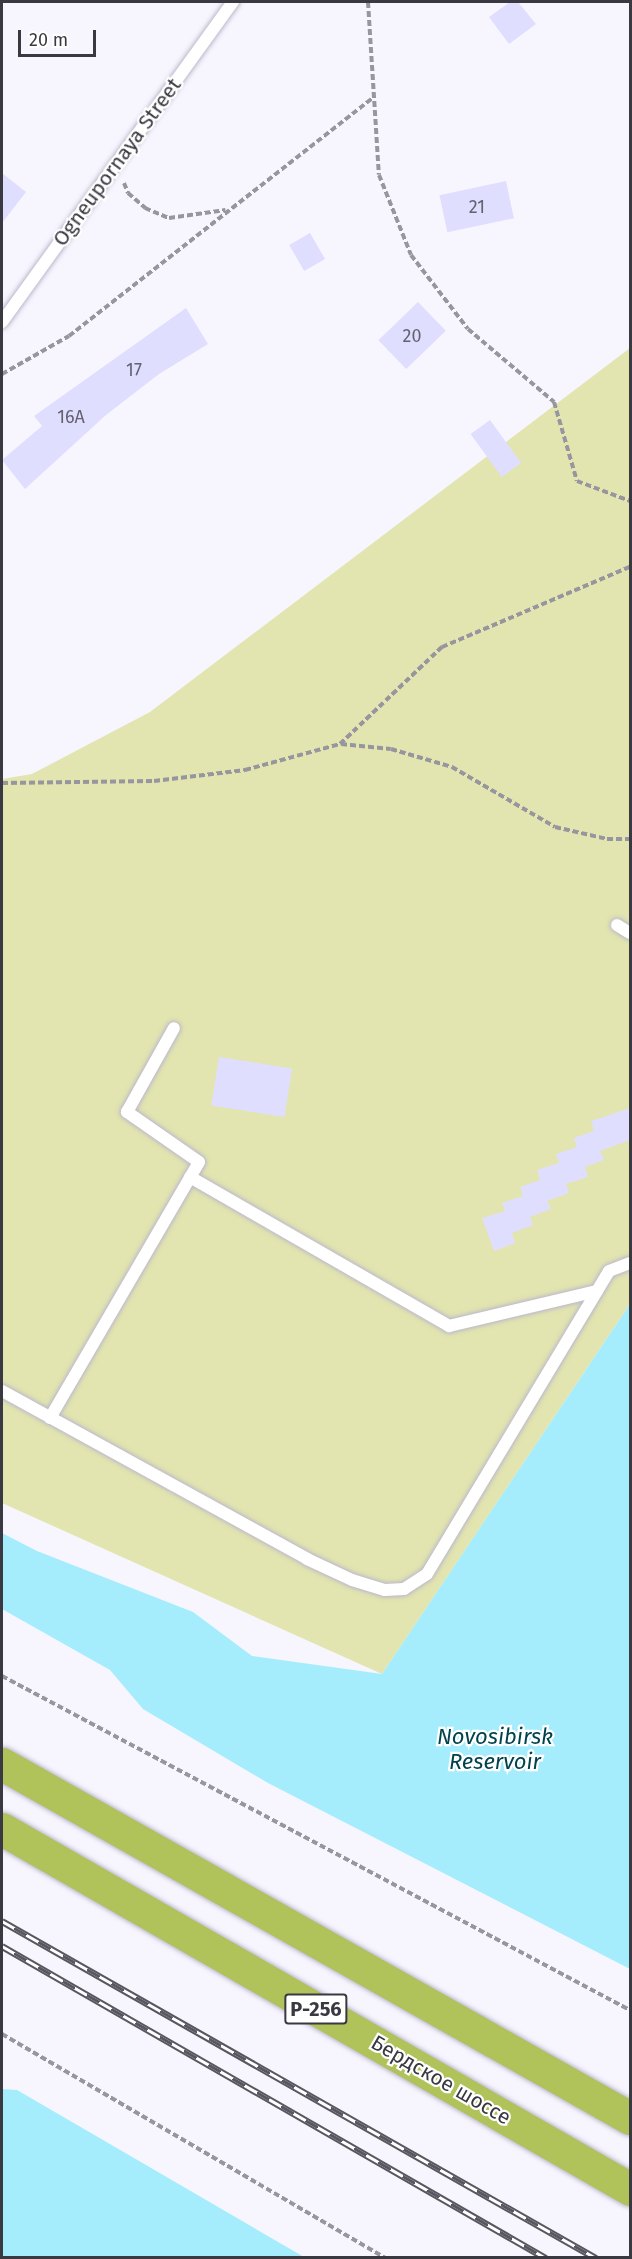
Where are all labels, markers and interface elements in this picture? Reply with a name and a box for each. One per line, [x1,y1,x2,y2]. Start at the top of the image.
scale bar [21,18,99,56]
text: 20 m [29,29,68,51]
street label: Ogneupornaya Street [48,73,186,251]
house number: 21 [469,196,485,218]
house number: 20 [403,325,421,347]
house number: 17 [126,359,142,381]
house number: 16А [57,406,85,428]
water label: Novosibirsk Reservoir [437,1723,553,1774]
road number: Р-256 [283,1992,349,2026]
street label: Бердское шоссе [367,2030,515,2130]

